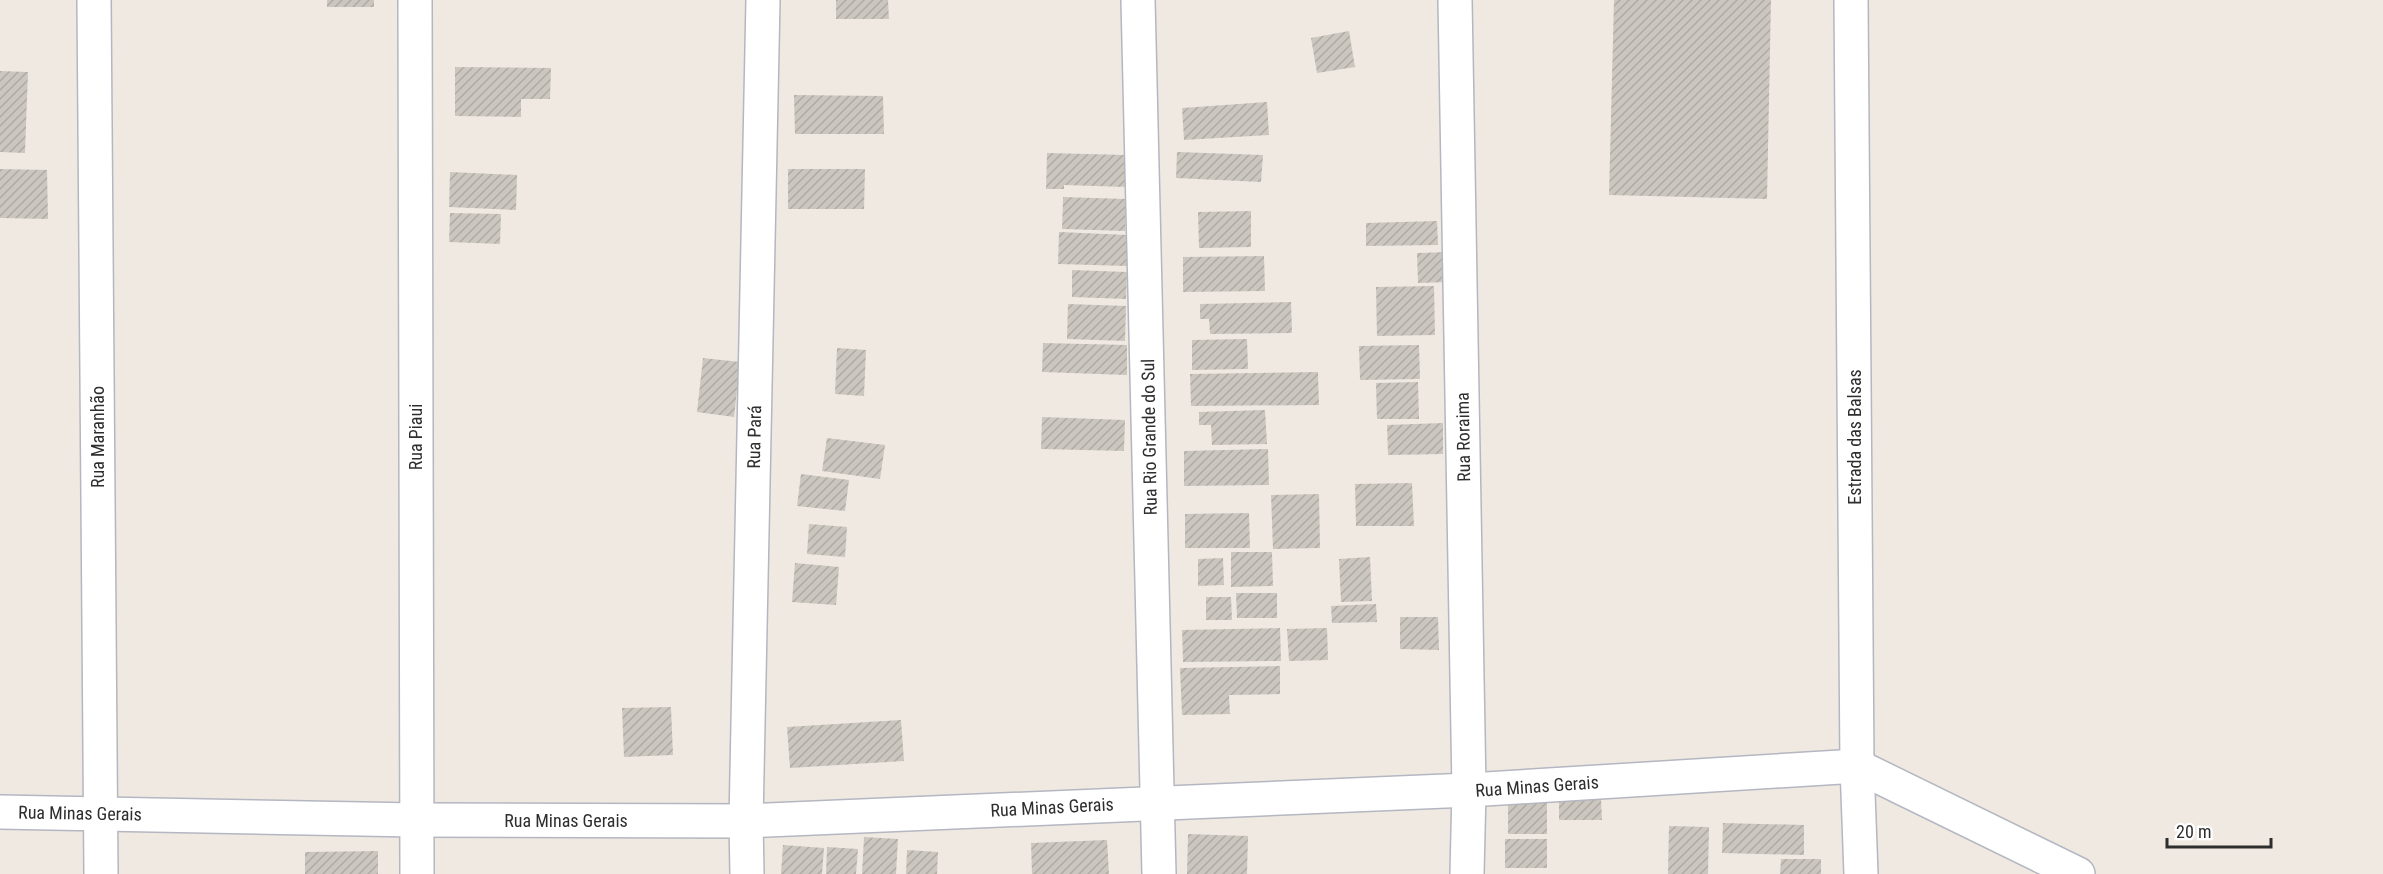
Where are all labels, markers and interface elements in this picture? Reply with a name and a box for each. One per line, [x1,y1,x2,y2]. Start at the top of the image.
street label: Rua Rio Grande do Sul [1137,358,1161,516]
street label: Estrada das Balsas [1844,369,1865,505]
street label: Rua Maranhão [87,386,108,488]
street label: Rua Roraima [1452,392,1474,482]
street label: Rua Piaui [405,404,426,470]
street label: Rua Pará [743,405,765,469]
street label: Rua Minas Gerais [1475,771,1599,801]
street label: Rua Minas Gerais [990,793,1114,821]
street label: Rua Minas Gerais [18,801,142,825]
street label: Rua Minas Gerais [504,810,628,831]
scale bar [2167,811,2270,849]
text: 20 m [2176,821,2211,842]

